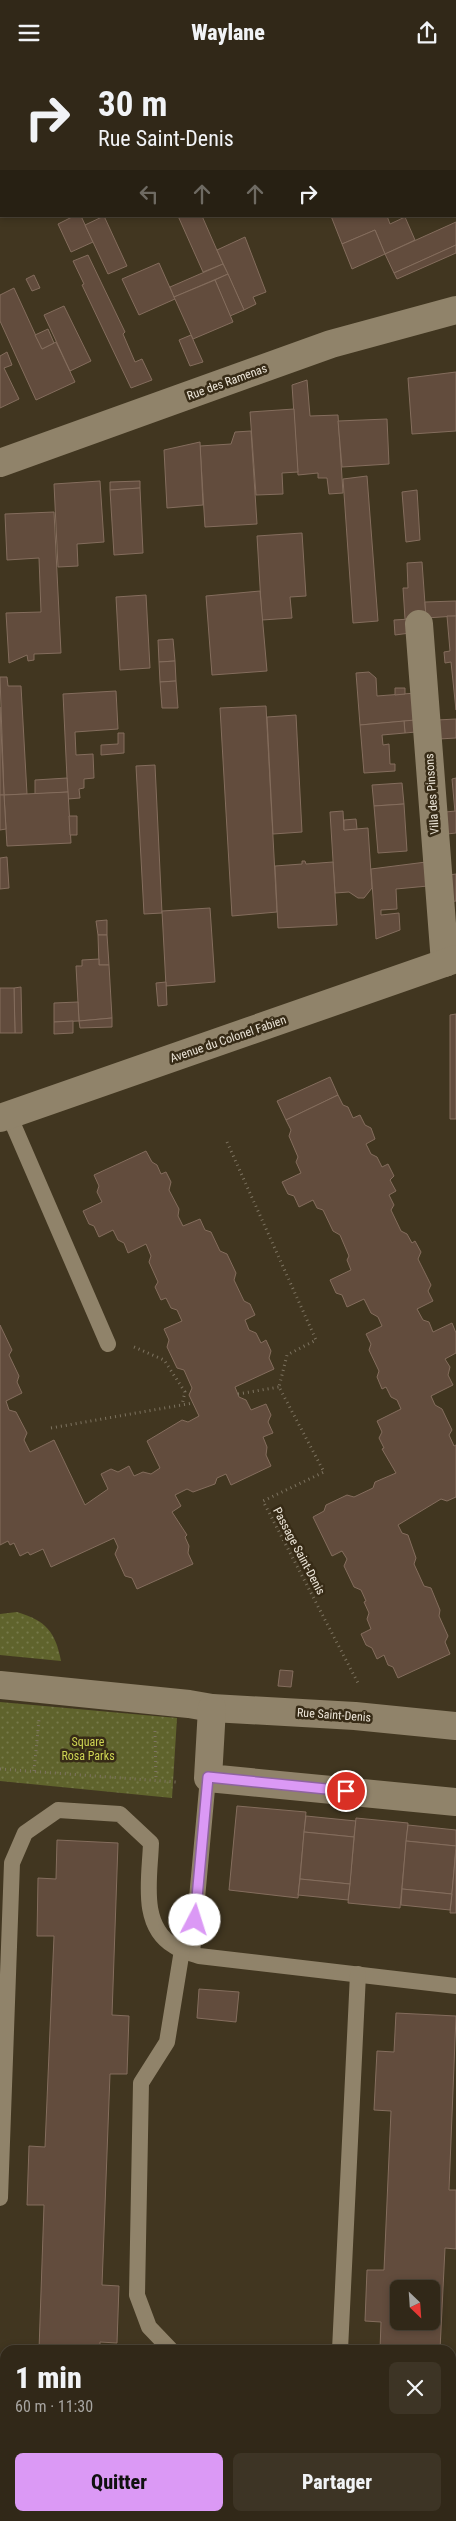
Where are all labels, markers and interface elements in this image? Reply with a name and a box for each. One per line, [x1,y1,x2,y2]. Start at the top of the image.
icon: menu [15,19,43,47]
icon: share [413,19,441,47]
text: Waylane [191,20,265,45]
text: 30 m [98,84,167,125]
icon: right [15,85,80,150]
text: Rue Saint-Denis [98,126,234,151]
icon: left [135,180,163,208]
icon: ahead [188,180,216,208]
icon: ahead [241,180,269,208]
icon: right [294,180,322,208]
street label: Rue des Ramenas [185,361,269,403]
street label: Villa des Pinsons [422,753,442,835]
street label: Avenue du Colonel Fabien [168,1012,288,1065]
street label: Passage Saint-Denis [270,1505,328,1597]
street label: Rue Saint-Denis [297,1705,371,1725]
park label: Square Rosa Parks [61,1735,115,1763]
pin [325,1770,367,1812]
icon: arrive [332,1777,360,1805]
position arrow [168,1893,220,1945]
north arrow [390,2280,440,2330]
map controls [390,2280,440,2330]
text: 1 min [15,2360,82,2395]
button: close [389,2362,441,2414]
text: 60 m · 11:30 [15,2397,93,2416]
button: Quitter [15,2453,223,2511]
button: Partager [233,2453,441,2511]

